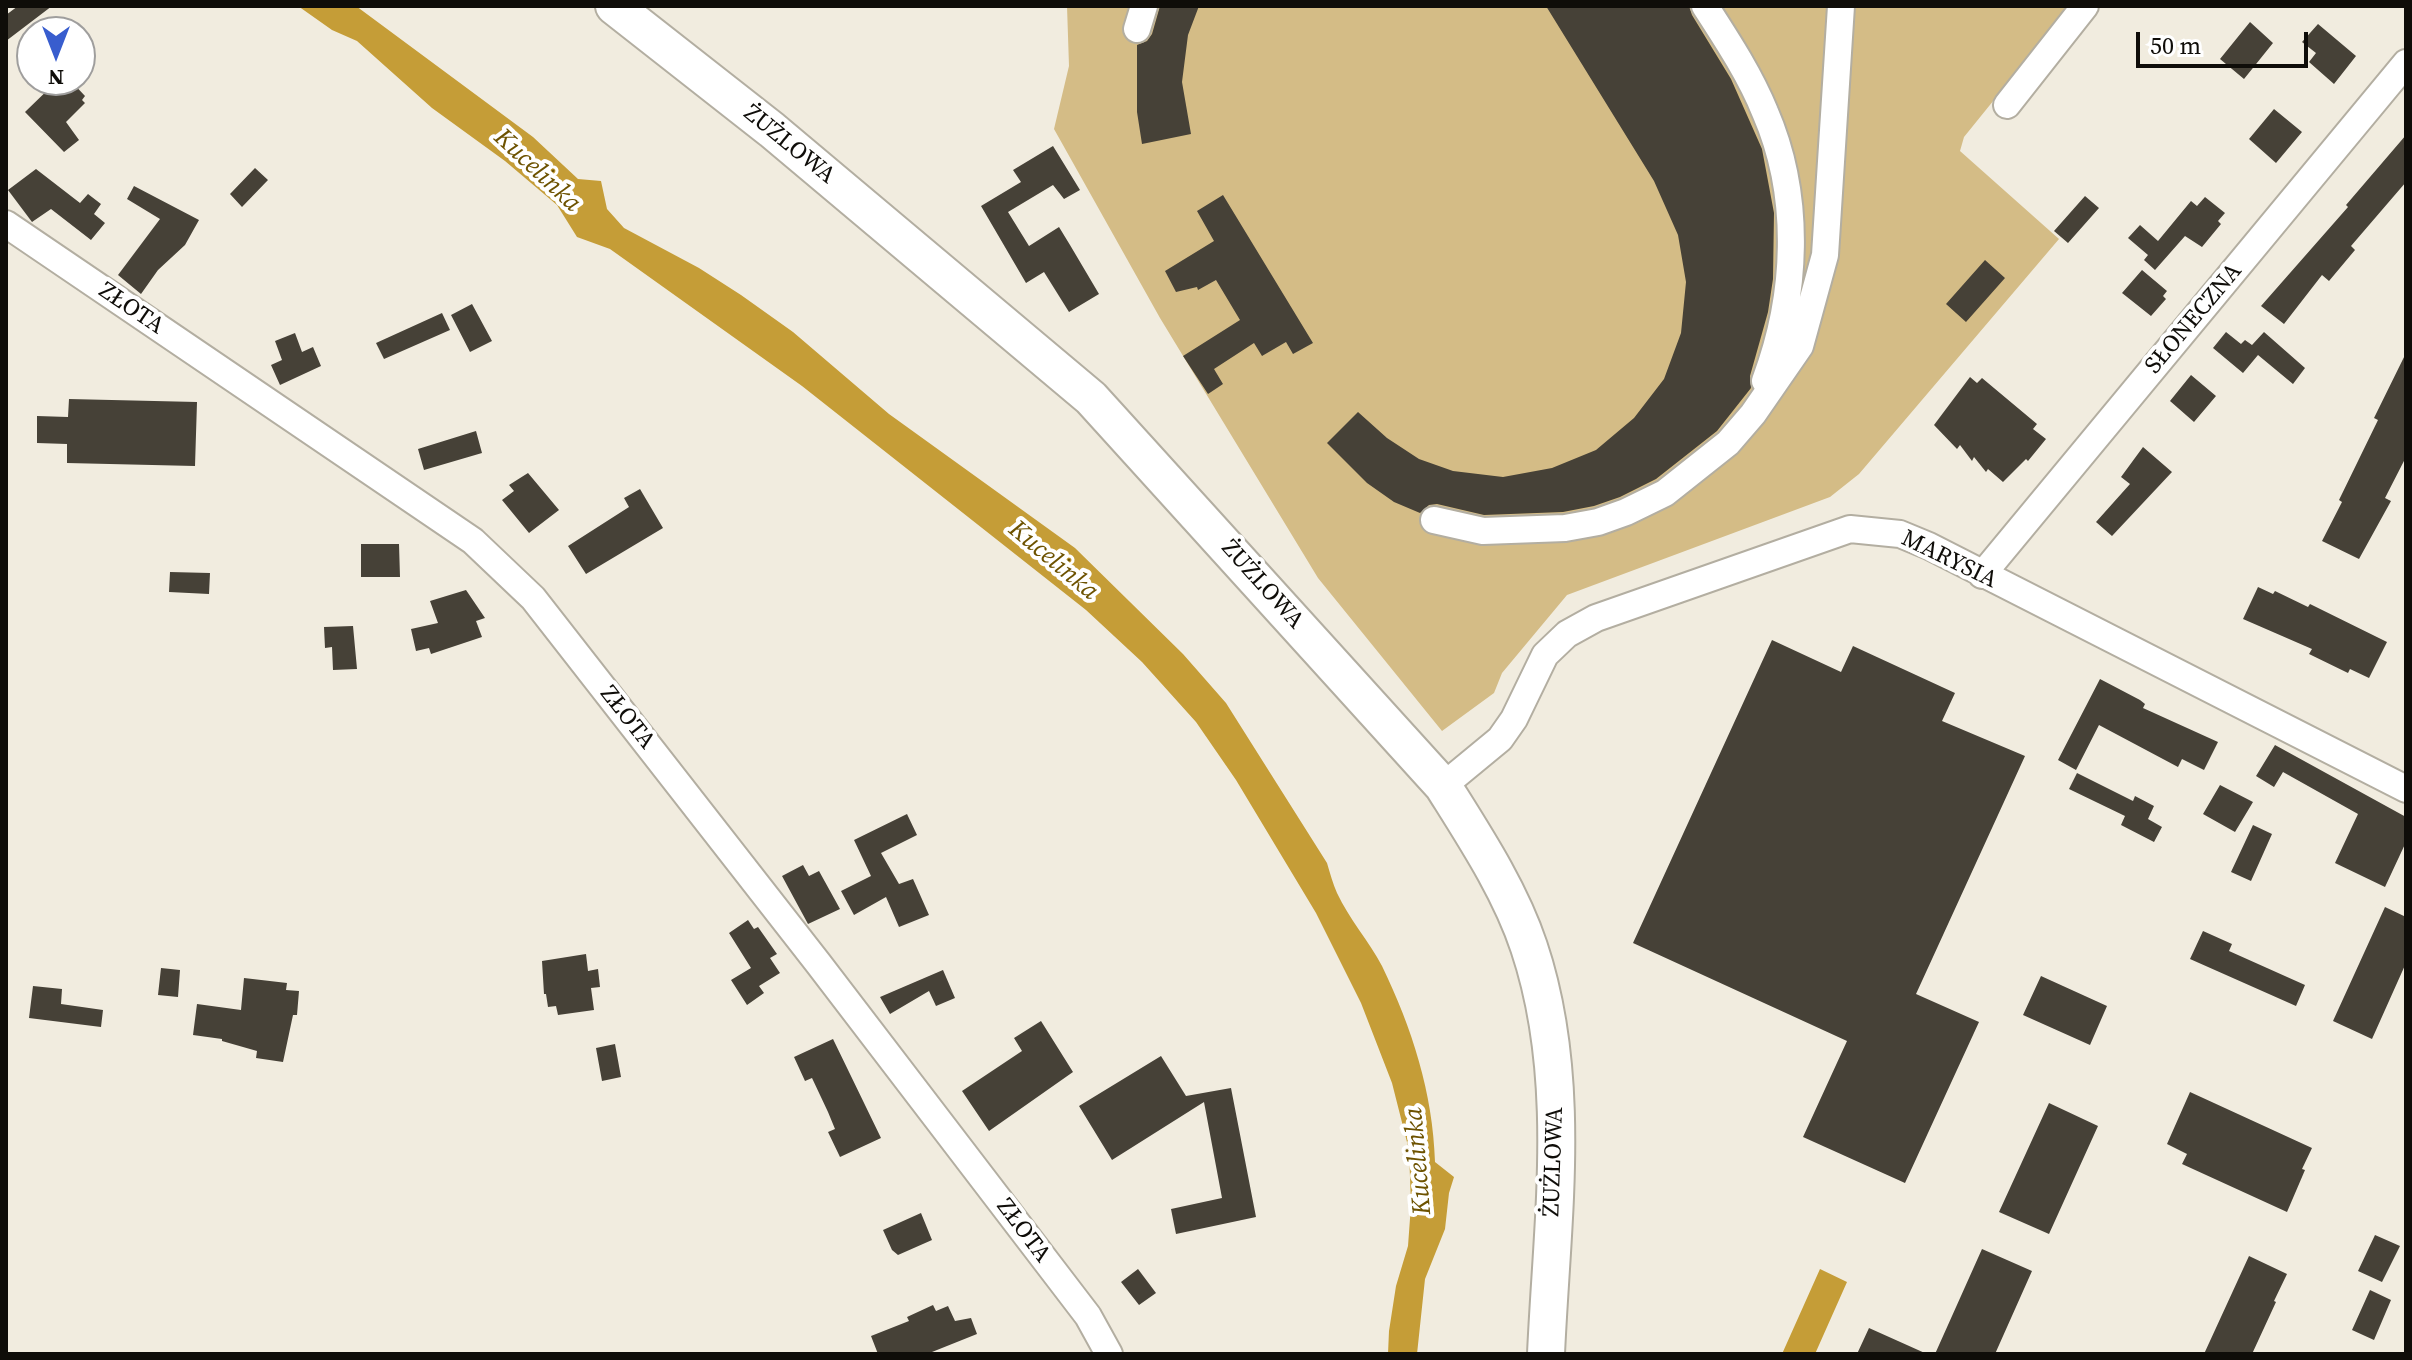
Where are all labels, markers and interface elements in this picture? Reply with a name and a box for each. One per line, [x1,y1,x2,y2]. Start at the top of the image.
north arrow [16,16,96,96]
scale bar [2140,16,2312,66]
text: 50 m [2150,29,2201,62]
text: N [48,63,64,93]
street label: ŻUŻLOWA [737,99,841,191]
water label: Kucelinka [487,123,587,219]
street label: SŁONECZNA [2140,258,2248,380]
street label: ZŁOTA [93,277,169,341]
water label: Kucelinka [1002,514,1104,608]
street label: MARYSIA [1896,525,2002,595]
street label: ŻUŻLOWA [1215,535,1309,635]
street label: ZŁOTA [593,681,661,755]
water label: Kucelinka [1399,1106,1439,1216]
street label: ŻUŻLOWA [1538,1107,1570,1217]
street label: ZŁOTA [990,1193,1056,1269]

